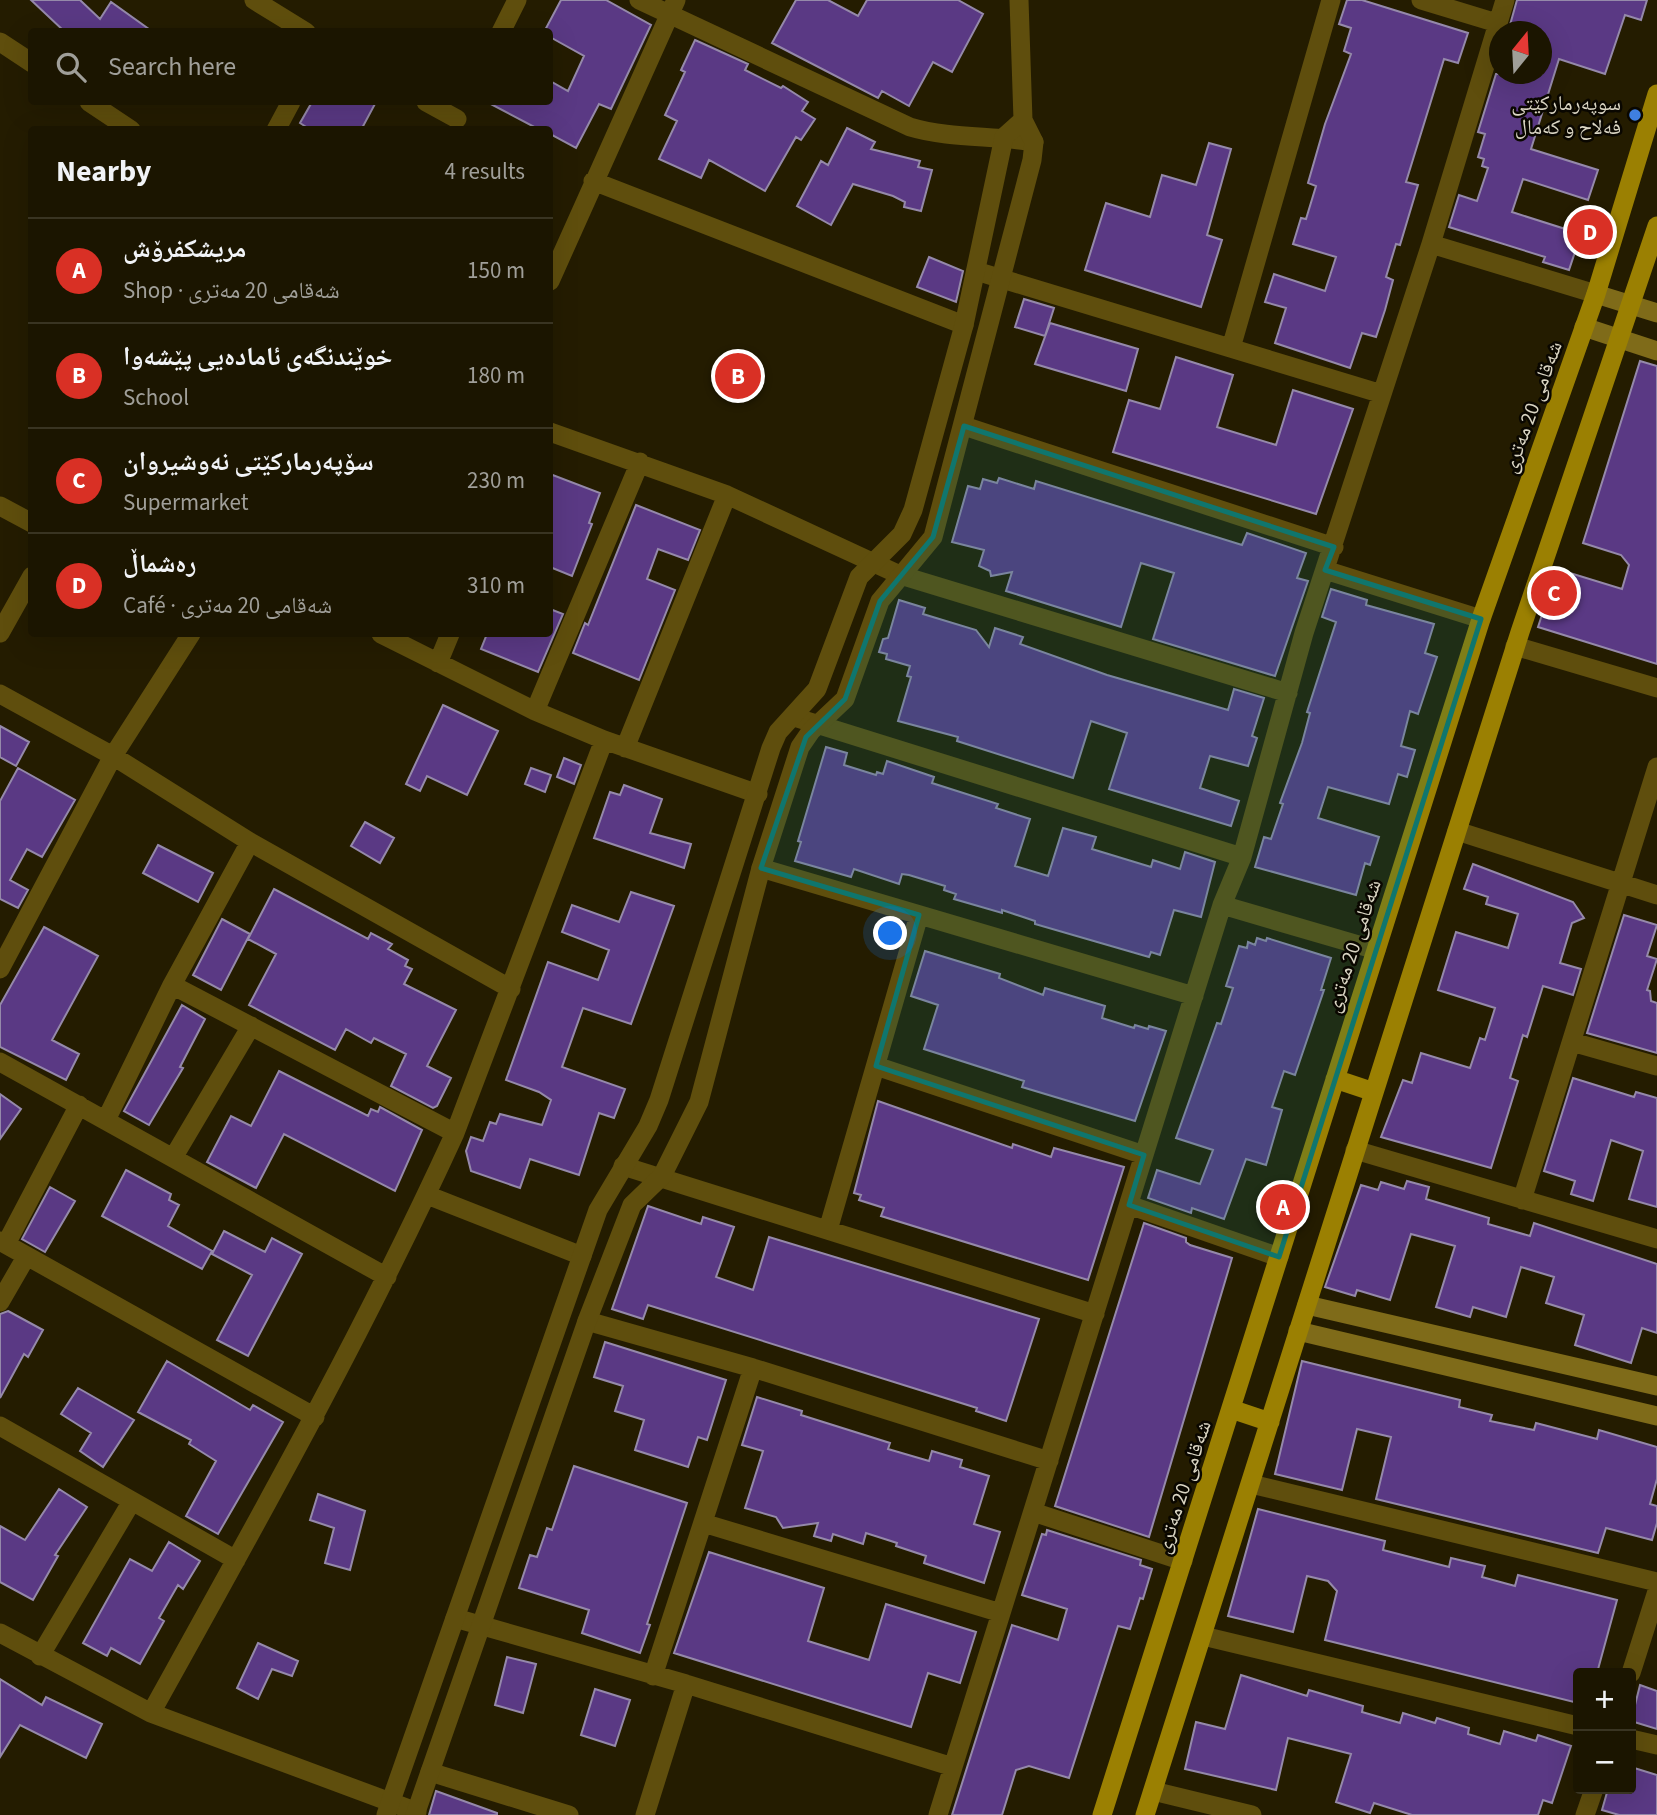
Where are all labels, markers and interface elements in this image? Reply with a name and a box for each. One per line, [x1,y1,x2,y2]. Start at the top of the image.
north arrow [1489,21,1552,84]
search box [28,28,553,105]
icon: search [52,48,90,86]
text: Search here [108,48,236,85]
place label: سوپەرمارکێتی فەلاح و کەمال [1511,88,1621,142]
marker: سوپەرمارکێتی فەلاح و کەمال [1627,107,1643,123]
text: Nearby [56,150,151,193]
text: 4 results [445,155,525,188]
pin: D [1567,206,1613,258]
text: مریشکفرۆش [123,230,246,267]
text: A [72,254,86,287]
text: 150 m [467,254,525,287]
text: Shop · شەقامی 20 مەتری [123,274,340,307]
street label: شەقامی 20 مەتری [1494,337,1570,477]
text: خوێندنگەی ئامادەیی پێشەوا [123,338,393,375]
pin: B [715,350,761,402]
text: B [72,359,86,392]
text: 180 m [467,359,525,392]
text: School [123,381,189,414]
text: سۆپەرمارکێتی نەوشیروان [123,443,374,480]
text: C [72,464,86,497]
text: 230 m [467,464,525,497]
text: Supermarket [123,486,249,519]
text: رەشماڵ [123,545,196,582]
pin: C [1531,567,1577,619]
text: D [72,569,86,602]
text: 310 m [467,569,525,602]
text: Café · شەقامی 20 مەتری [123,589,332,622]
street label: شەقامی 20 مەتری [1317,876,1389,1016]
your location [873,916,907,950]
pin: A [1260,1181,1306,1233]
street label: شەقامی 20 مەتری [1147,1417,1219,1557]
map controls [1573,1668,1636,1794]
button: + [1573,1668,1636,1731]
button: − [1573,1731,1636,1794]

